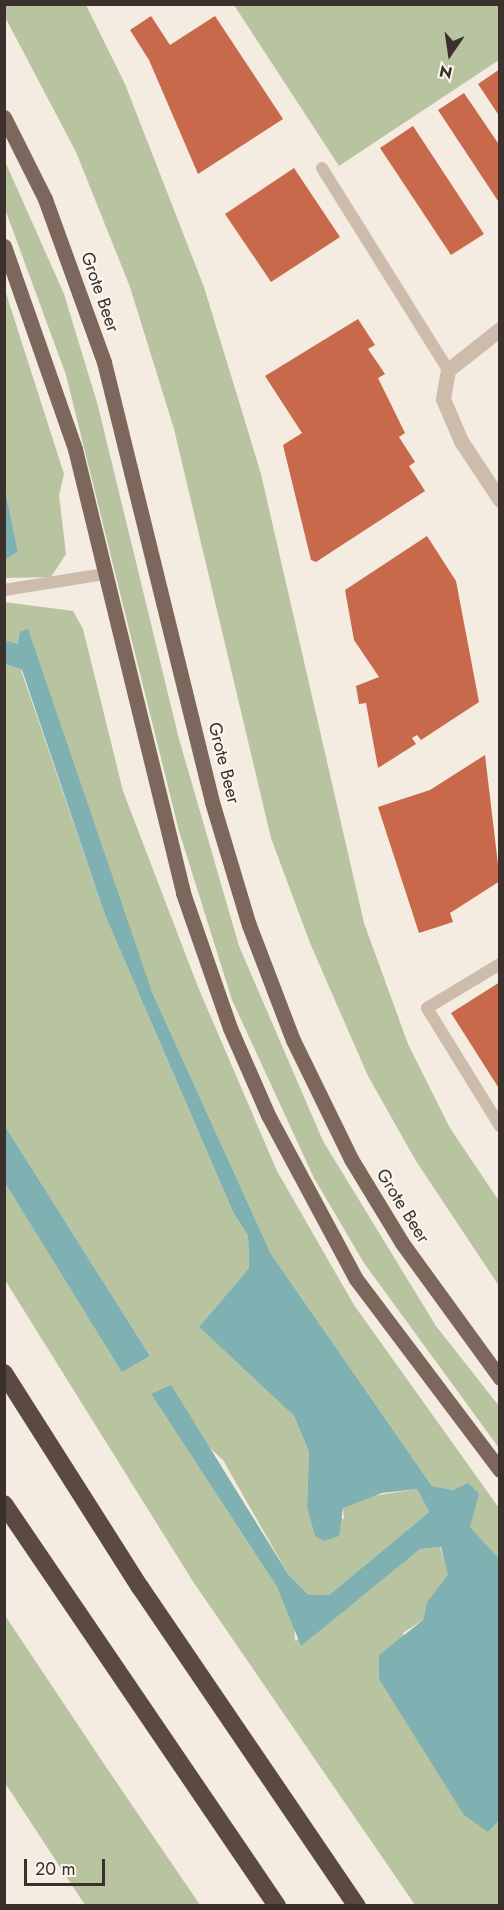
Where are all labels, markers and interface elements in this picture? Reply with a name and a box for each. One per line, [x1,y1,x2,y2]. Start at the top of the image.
north arrow [420,24,480,84]
text: N [437,59,455,85]
street label: Grote Beer [76,249,124,335]
street label: Grote Beer [203,720,245,806]
street label: Grote Beer [372,1165,434,1247]
scale bar [27,1847,108,1885]
text: 20 m [35,1856,75,1882]

